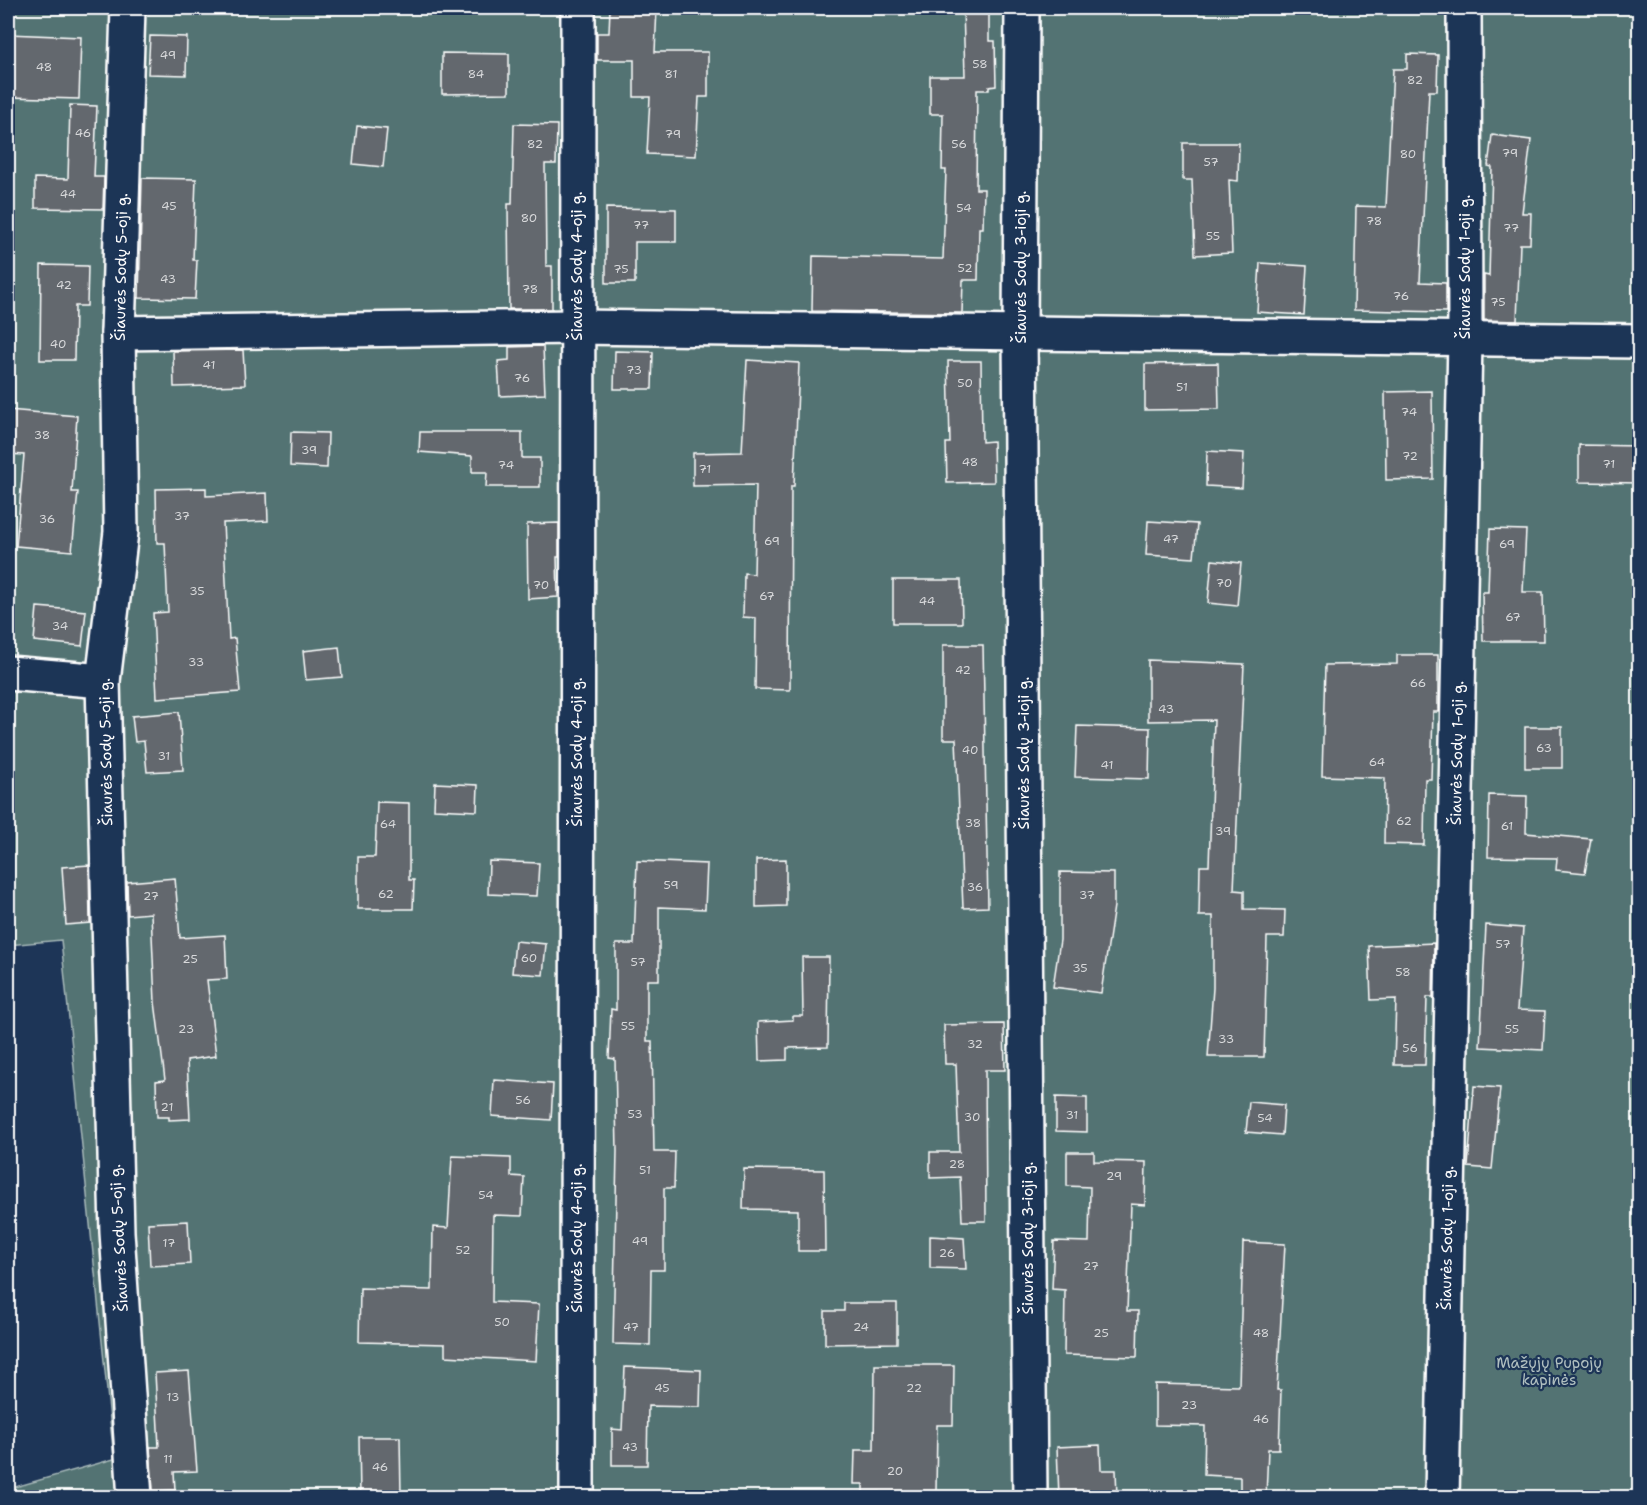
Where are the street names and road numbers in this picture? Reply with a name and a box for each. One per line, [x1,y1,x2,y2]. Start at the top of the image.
street label: Šiaurės Sodų 3-ioji g. [1010,190,1031,343]
street label: Šiaurės Sodų 4-oji g. [566,191,587,341]
street label: Šiaurės Sodų 5-oji g. [109,193,132,341]
street label: Šiaurės Sodų 1-oji g. [1454,195,1475,339]
street label: Šiaurės Sodų 3-ioji g. [1013,676,1034,829]
street label: Šiaurės Sodų 4-oji g. [566,677,587,827]
street label: Šiaurės Sodų 5-oji g. [94,678,117,826]
street label: Šiaurės Sodų 1-oji g. [1445,680,1468,825]
street label: Šiaurės Sodų 3-ioji g. [1017,1161,1038,1314]
street label: Šiaurės Sodų 5-oji g. [104,1163,133,1312]
street label: Šiaurės Sodų 4-oji g. [566,1163,587,1313]
street label: Šiaurės Sodų 1-oji g. [1435,1165,1458,1310]

